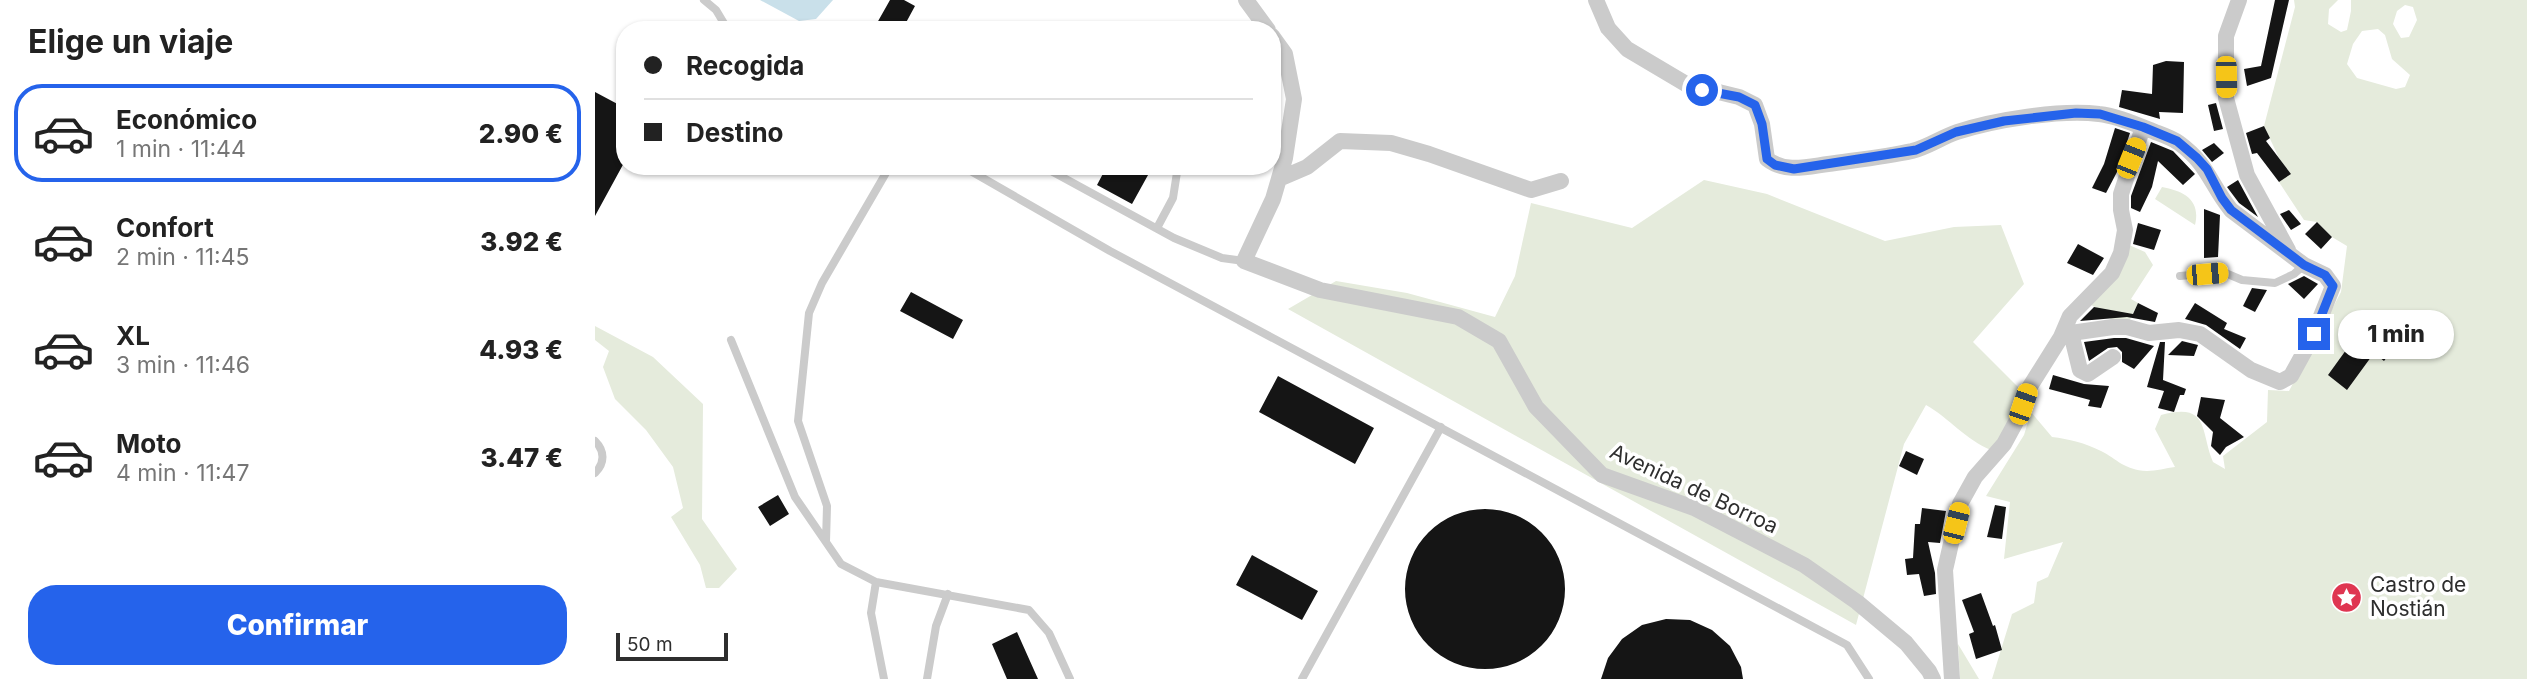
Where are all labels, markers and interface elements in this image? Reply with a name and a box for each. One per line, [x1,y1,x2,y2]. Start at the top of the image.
text: Elige un viaje [28,22,233,61]
text: Recogida [686,50,804,81]
car [2216,56,2237,98]
route start [1686,74,1718,106]
icon: car [32,102,95,165]
text: Económico [116,104,257,135]
text: Destino [686,117,784,148]
text: 2.90 € [479,118,563,149]
text: 1 min · 11:44 [116,135,246,163]
car [2114,135,2149,181]
icon: car [32,210,95,273]
text: Confort [116,212,214,243]
text: 3.92 € [480,226,563,257]
text: 2 min · 11:45 [116,243,250,271]
car [2186,262,2229,286]
callout: 1 min [2339,310,2454,358]
icon: car [32,318,95,381]
route end [2298,318,2330,350]
text: XL [116,320,150,351]
text: 1 min [2367,320,2425,348]
text: 4.93 € [479,334,563,365]
text: 3 min · 11:46 [116,351,250,379]
car [2007,381,2040,427]
icon: car [32,426,95,489]
text: Moto [116,428,181,459]
street label: Avenida de Borroa [1606,439,1782,538]
text: 3.47 € [480,442,563,473]
text: 4 min · 11:47 [116,459,249,487]
car [1941,500,1972,546]
place label: Castro de Nostián [2370,572,2466,621]
place icon: Castro de Nostián [2330,580,2364,614]
button: Confirmar [28,585,567,665]
scale bar [616,630,728,662]
text: 50 m [627,633,673,656]

